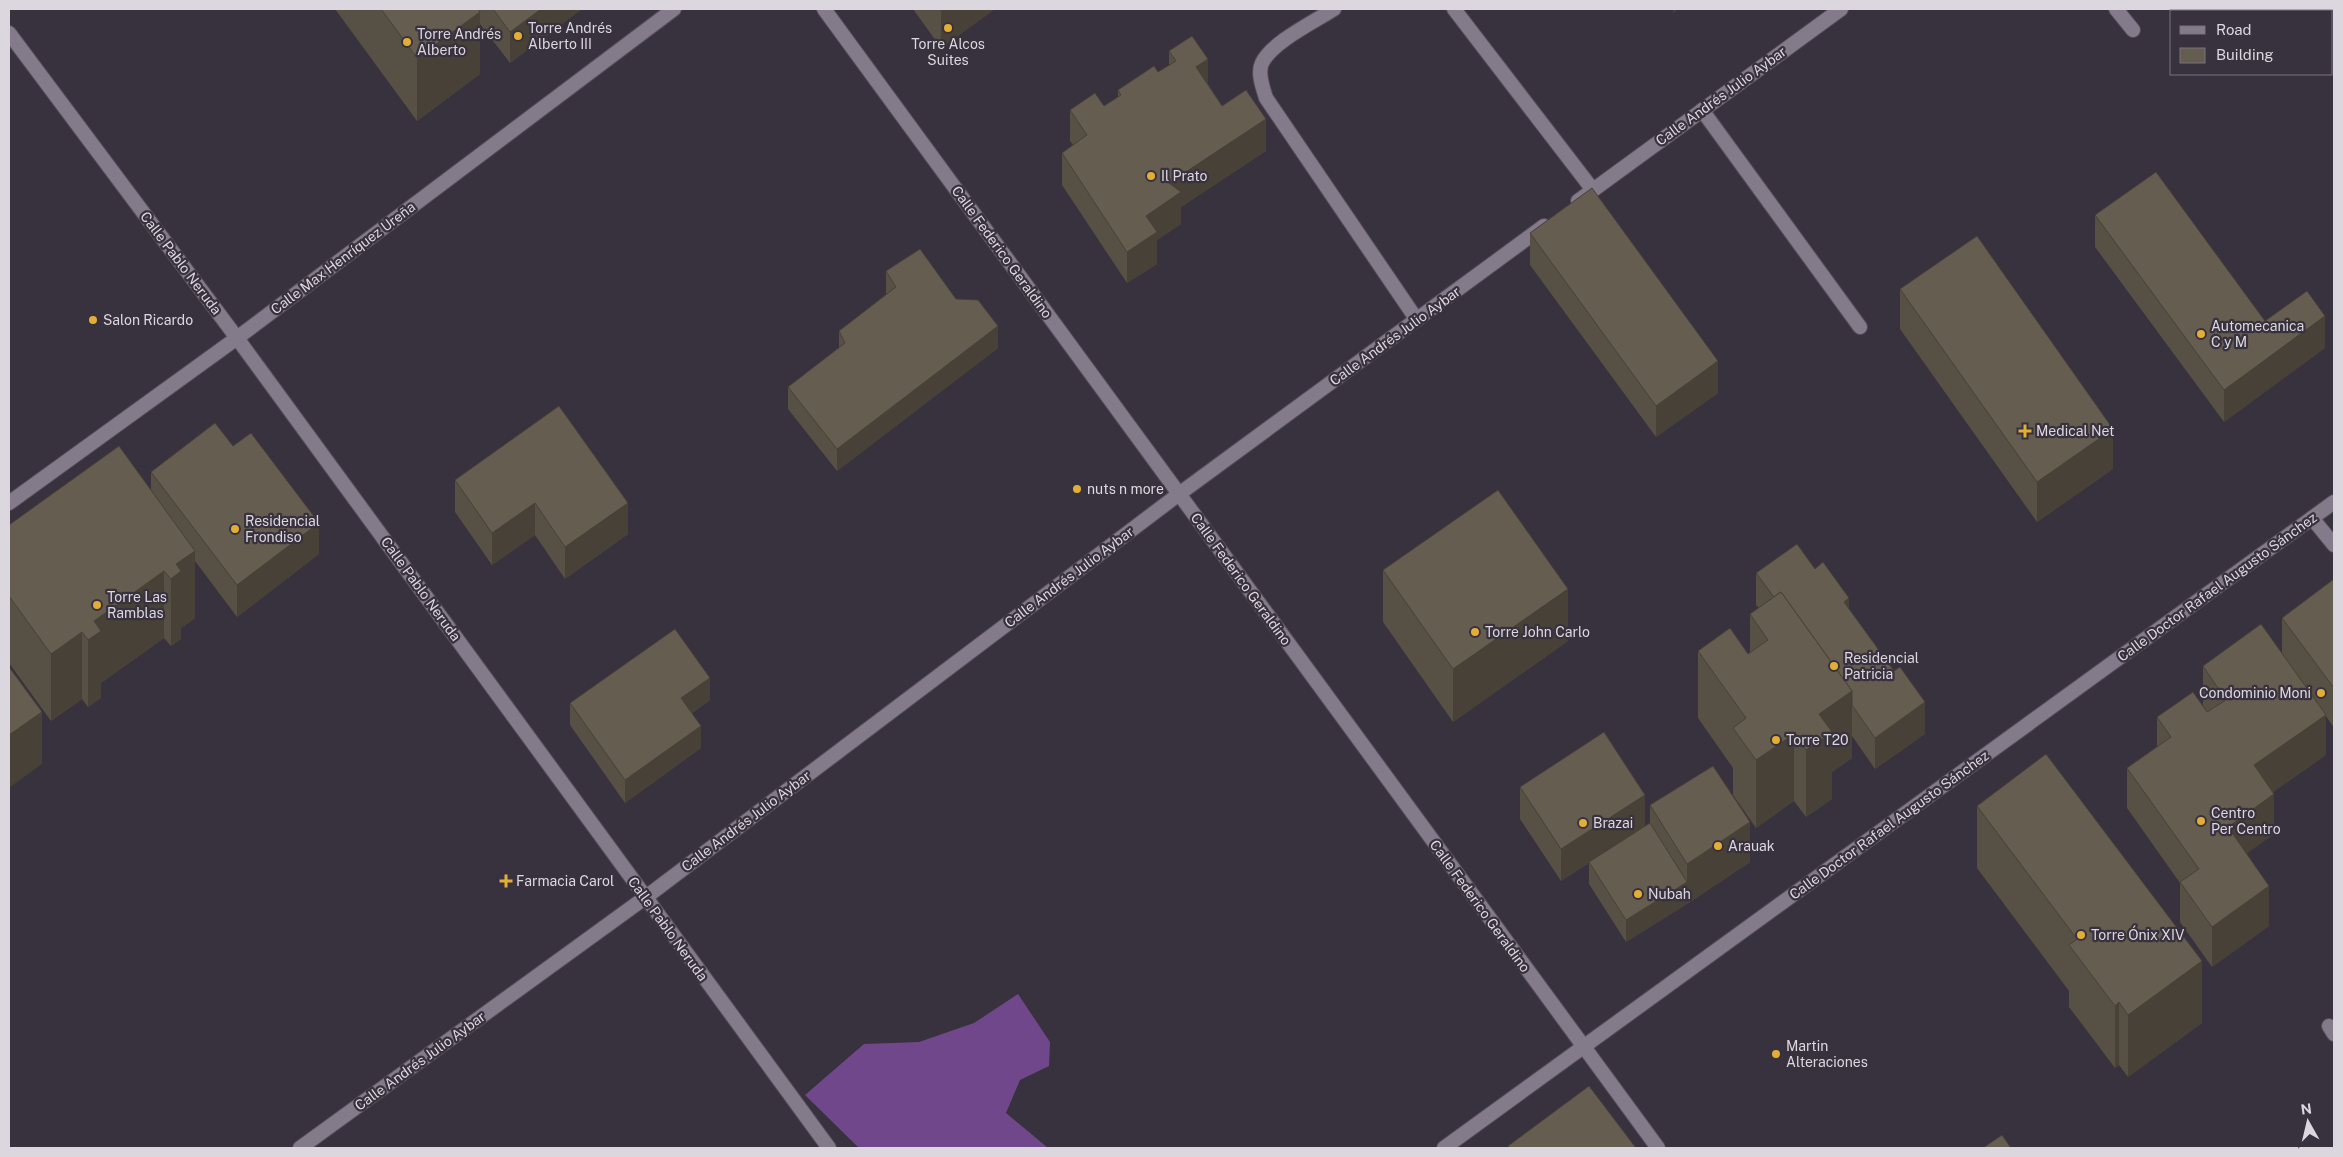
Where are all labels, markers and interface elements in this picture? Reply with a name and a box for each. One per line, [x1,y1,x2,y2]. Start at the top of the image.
legend [2170,10,2333,75]
place label: Torre Andrés Alberto III [528,20,612,52]
text: Road [2216,21,2252,38]
marker: Torre Alcos Suites [942,22,954,34]
place label: Torre Andrés Alberto [417,26,501,58]
marker: Torre Andrés Alberto III [512,30,524,42]
marker: Torre Andrés Alberto [401,36,413,48]
place label: Torre Alcos Suites [911,36,985,68]
street label: Calle Andrés Julio Aybar [1653,43,1789,149]
text: Building [2216,46,2274,63]
place label: Il Prato [1161,168,1207,184]
marker: Il Prato [1145,170,1157,182]
street label: Calle Federico Geraldino [949,183,1055,321]
street label: Calle Max Henríquez Ureña [268,199,418,317]
street label: Calle Pablo Neruda [137,208,225,318]
street label: Calle Andrés Julio Aybar [1327,283,1463,389]
place label: Salon Ricardo [103,312,193,328]
marker: Salon Ricardo [87,314,99,326]
place label: Automecanica C y M [2211,318,2304,350]
marker: Automecanica C y M [2195,328,2207,340]
place label: Medical Net [2036,423,2115,439]
marker: Medical Net [2018,424,2032,438]
place label: nuts n more [1087,481,1164,497]
marker: nuts n more [1071,483,1083,495]
street label: Calle Doctor Rafael Augusto Sánchez [2114,509,2320,665]
street label: Calle Federico Geraldino [1188,510,1294,648]
place label: Residencial Frondiso [245,513,320,545]
marker: Residencial Frondiso [229,523,241,535]
street label: Calle Andrés Julio Aybar [1001,523,1137,631]
street label: Calle Pablo Neruda [378,534,464,644]
place label: Torre Las Ramblas [107,589,167,621]
marker: Torre Las Ramblas [91,599,103,611]
place label: Torre John Carlo [1485,624,1590,640]
marker: Torre John Carlo [1469,626,1481,638]
place label: Residencial Patricia [1844,650,1919,682]
marker: Residencial Patricia [1828,660,1840,672]
place label: Condominio Moni [2199,685,2311,701]
marker: Condominio Moni [2315,687,2327,699]
place label: Torre T20 [1786,732,1849,748]
marker: Torre T20 [1770,734,1782,746]
street label: Calle Doctor Rafael Augusto Sánchez [1786,747,1992,903]
street label: Calle Andrés Julio Aybar [678,767,814,875]
place label: Centro Per Centro [2211,805,2281,837]
place label: Brazai [1593,815,1633,831]
marker: Centro Per Centro [2195,815,2207,827]
marker: Brazai [1577,817,1589,829]
street label: Calle Federico Geraldino [1427,837,1533,975]
place label: Arauak [1728,838,1775,854]
marker: Arauak [1712,840,1724,852]
place label: Farmacia Carol [516,873,614,889]
street label: Calle Pablo Neruda [625,874,711,984]
marker: Farmacia Carol [500,875,512,887]
place label: Nubah [1648,886,1691,902]
marker: Nubah [1632,888,1644,900]
place label: Torre Ónix XIV [2091,925,2185,943]
marker: Torre Ónix XIV [2075,929,2087,941]
street label: Calle Andrés Julio Aybar [352,1008,488,1114]
place label: Martin Alteraciones [1786,1038,1868,1070]
marker: Martin Alteraciones [1770,1048,1782,1060]
north arrow [2283,1097,2333,1147]
text: N [2300,1100,2313,1118]

